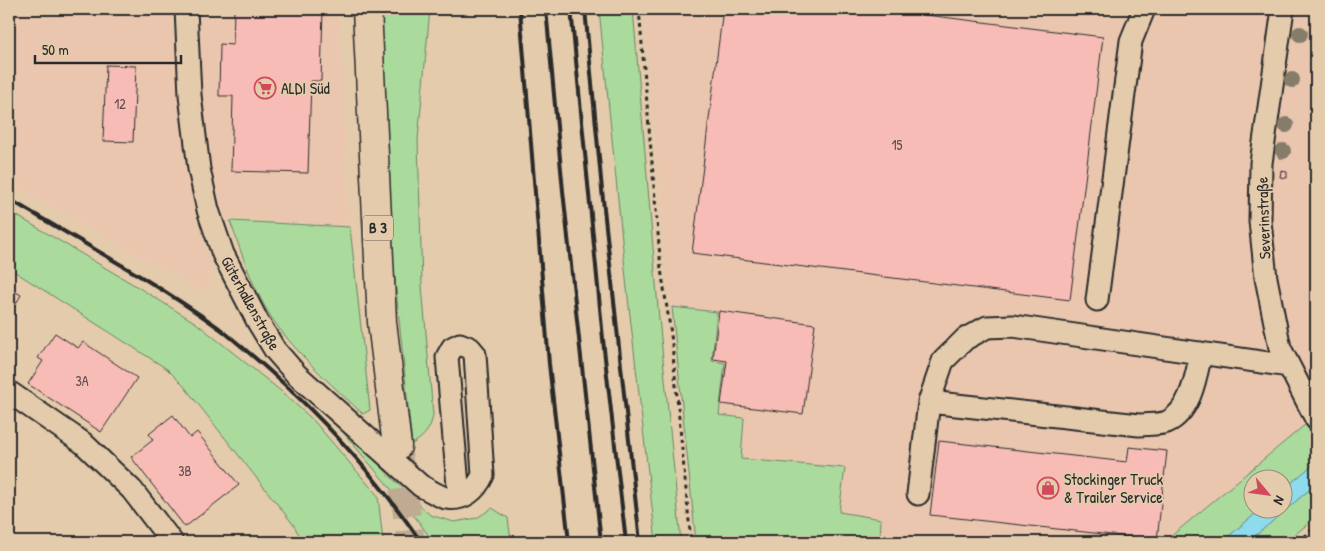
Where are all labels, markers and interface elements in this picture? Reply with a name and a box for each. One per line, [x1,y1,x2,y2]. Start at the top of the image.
scale bar [35,32,181,64]
text: 50 m [42,39,69,60]
supermarket icon: ALDI Süd [253,76,277,100]
place label: ALDI Süd [281,77,330,99]
house number: 12 [114,94,126,113]
house number: 15 [891,135,903,154]
street label: Severinstraße [1251,176,1275,260]
road number: B 3 [363,216,393,240]
street label: Güterhallenstraße [216,252,286,355]
house number: 3A [75,371,89,390]
house number: 3B [178,461,192,480]
place label: Stockinger Truck & Trailer Service [1064,468,1164,508]
north arrow [1242,468,1292,518]
shop icon: Stockinger Truck & Trailer Service [1036,476,1060,500]
text: N [1269,493,1290,509]

